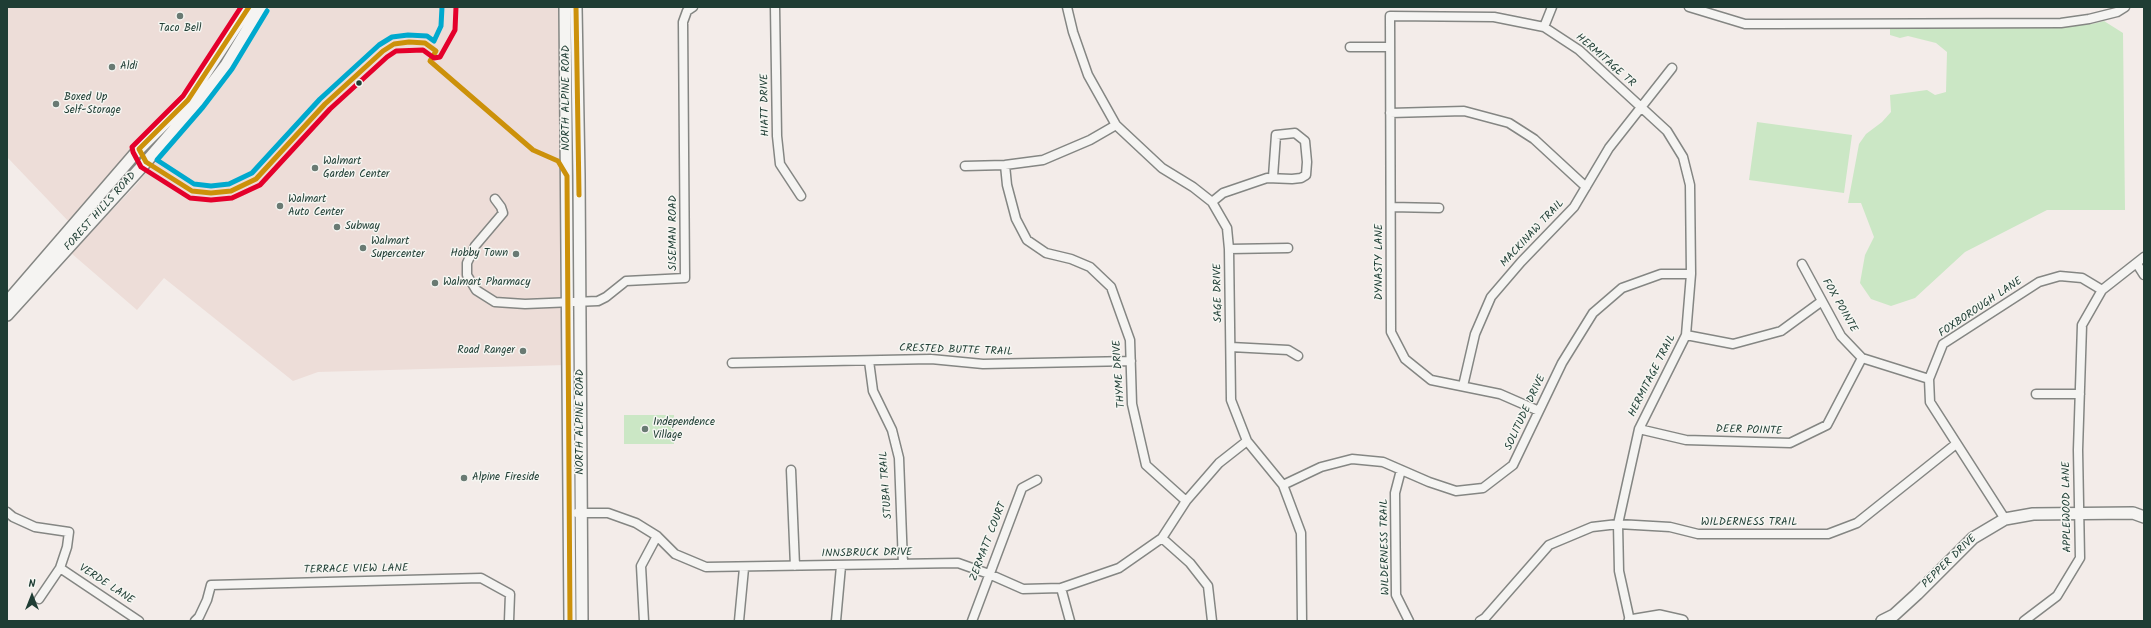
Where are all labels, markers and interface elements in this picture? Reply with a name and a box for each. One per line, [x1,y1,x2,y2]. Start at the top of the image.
marker: Taco Bell [175,11,185,21]
place label: Taco Bell [159,22,201,36]
street label: HERMITAGE TR [1572,31,1638,91]
street label: NORTH ALPINE ROAD [560,45,574,151]
place label: Aldi [120,60,137,74]
marker: Aldi [107,62,117,72]
street label: HIATT DRIVE [759,73,773,137]
unlabelled marker [354,78,364,88]
place label: Boxed Up Self-Storage [64,91,121,117]
marker: Boxed Up Self-Storage [51,99,61,109]
place label: Walmart Garden Center [323,155,389,181]
marker: Walmart Garden Center [310,163,320,173]
street label: FOREST HILLS ROAD [62,170,140,254]
place label: Walmart Auto Center [288,193,344,219]
street label: SISEMAN ROAD [667,195,681,271]
street label: MACKINAW TRAIL [1498,198,1568,270]
marker: Walmart Auto Center [275,201,285,211]
place label: Subway [345,220,380,234]
marker: Subway [332,222,342,232]
street label: DYNASTY LANE [1373,224,1387,300]
place label: Walmart Supercenter [371,235,425,261]
marker: Walmart Supercenter [358,243,368,253]
place label: Hobby Town [450,247,508,261]
marker: Hobby Town [511,249,521,259]
street label: SAGE DRIVE [1212,263,1226,323]
street label: FOXBOROUGH LANE [1937,275,2025,341]
place label: Walmart Pharmacy [443,276,530,290]
street label: FOX POINTE [1818,277,1860,335]
marker: Walmart Pharmacy [430,278,440,288]
street label: HERMITAGE TRAIL [1626,333,1680,419]
street label: THYME DRIVE [1111,339,1129,409]
street label: CRESTED BUTTE TRAIL [899,342,1013,360]
place label: Road Ranger [457,344,515,358]
marker: Road Ranger [518,346,528,356]
street label: NORTH ALPINE ROAD [574,369,588,475]
street label: SOLITUDE DRIVE [1503,373,1549,453]
place label: Independence Village [653,416,715,442]
street label: DEER POINTE [1715,423,1783,439]
marker: Independence Village [640,424,650,434]
street label: STUBAI TRAIL [878,451,896,519]
street label: APPLEWOOD LANE [2061,461,2075,553]
place label: Alpine Fireside [472,471,539,485]
marker: Alpine Fireside [459,473,469,483]
street label: WILDERNESS TRAIL [1379,499,1393,595]
street label: ZERMATT COURT [968,501,1010,583]
street label: WILDERNESS TRAIL [1701,516,1797,530]
street label: PEPPER DRIVE [1920,533,1980,591]
street label: INNSBRUCK DRIVE [821,547,913,561]
street label: VERDE LANE [76,562,136,608]
street label: TERRACE VIEW LANE [304,562,408,578]
text: N [29,575,35,593]
north arrow [12,576,52,616]

